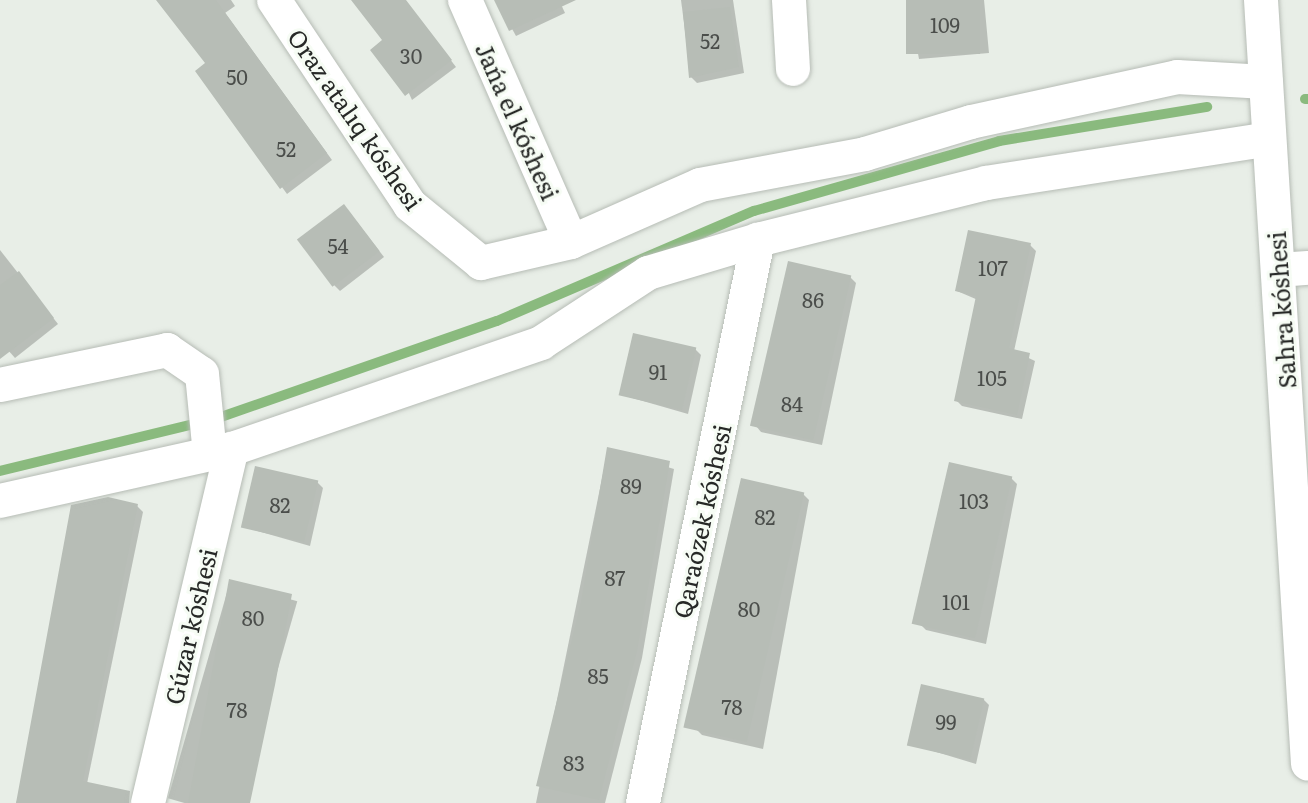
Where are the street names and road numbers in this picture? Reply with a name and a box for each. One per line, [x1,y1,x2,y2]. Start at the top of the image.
street label: Oraz atalıq kóshesi [283,23,429,215]
street label: Jańa el kóshesi [470,38,566,204]
street label: Sahra kóshesi [1261,230,1301,390]
street label: Qaraózek kóshesi [666,421,736,621]
street label: Gúzar kóshesi [158,545,222,707]

